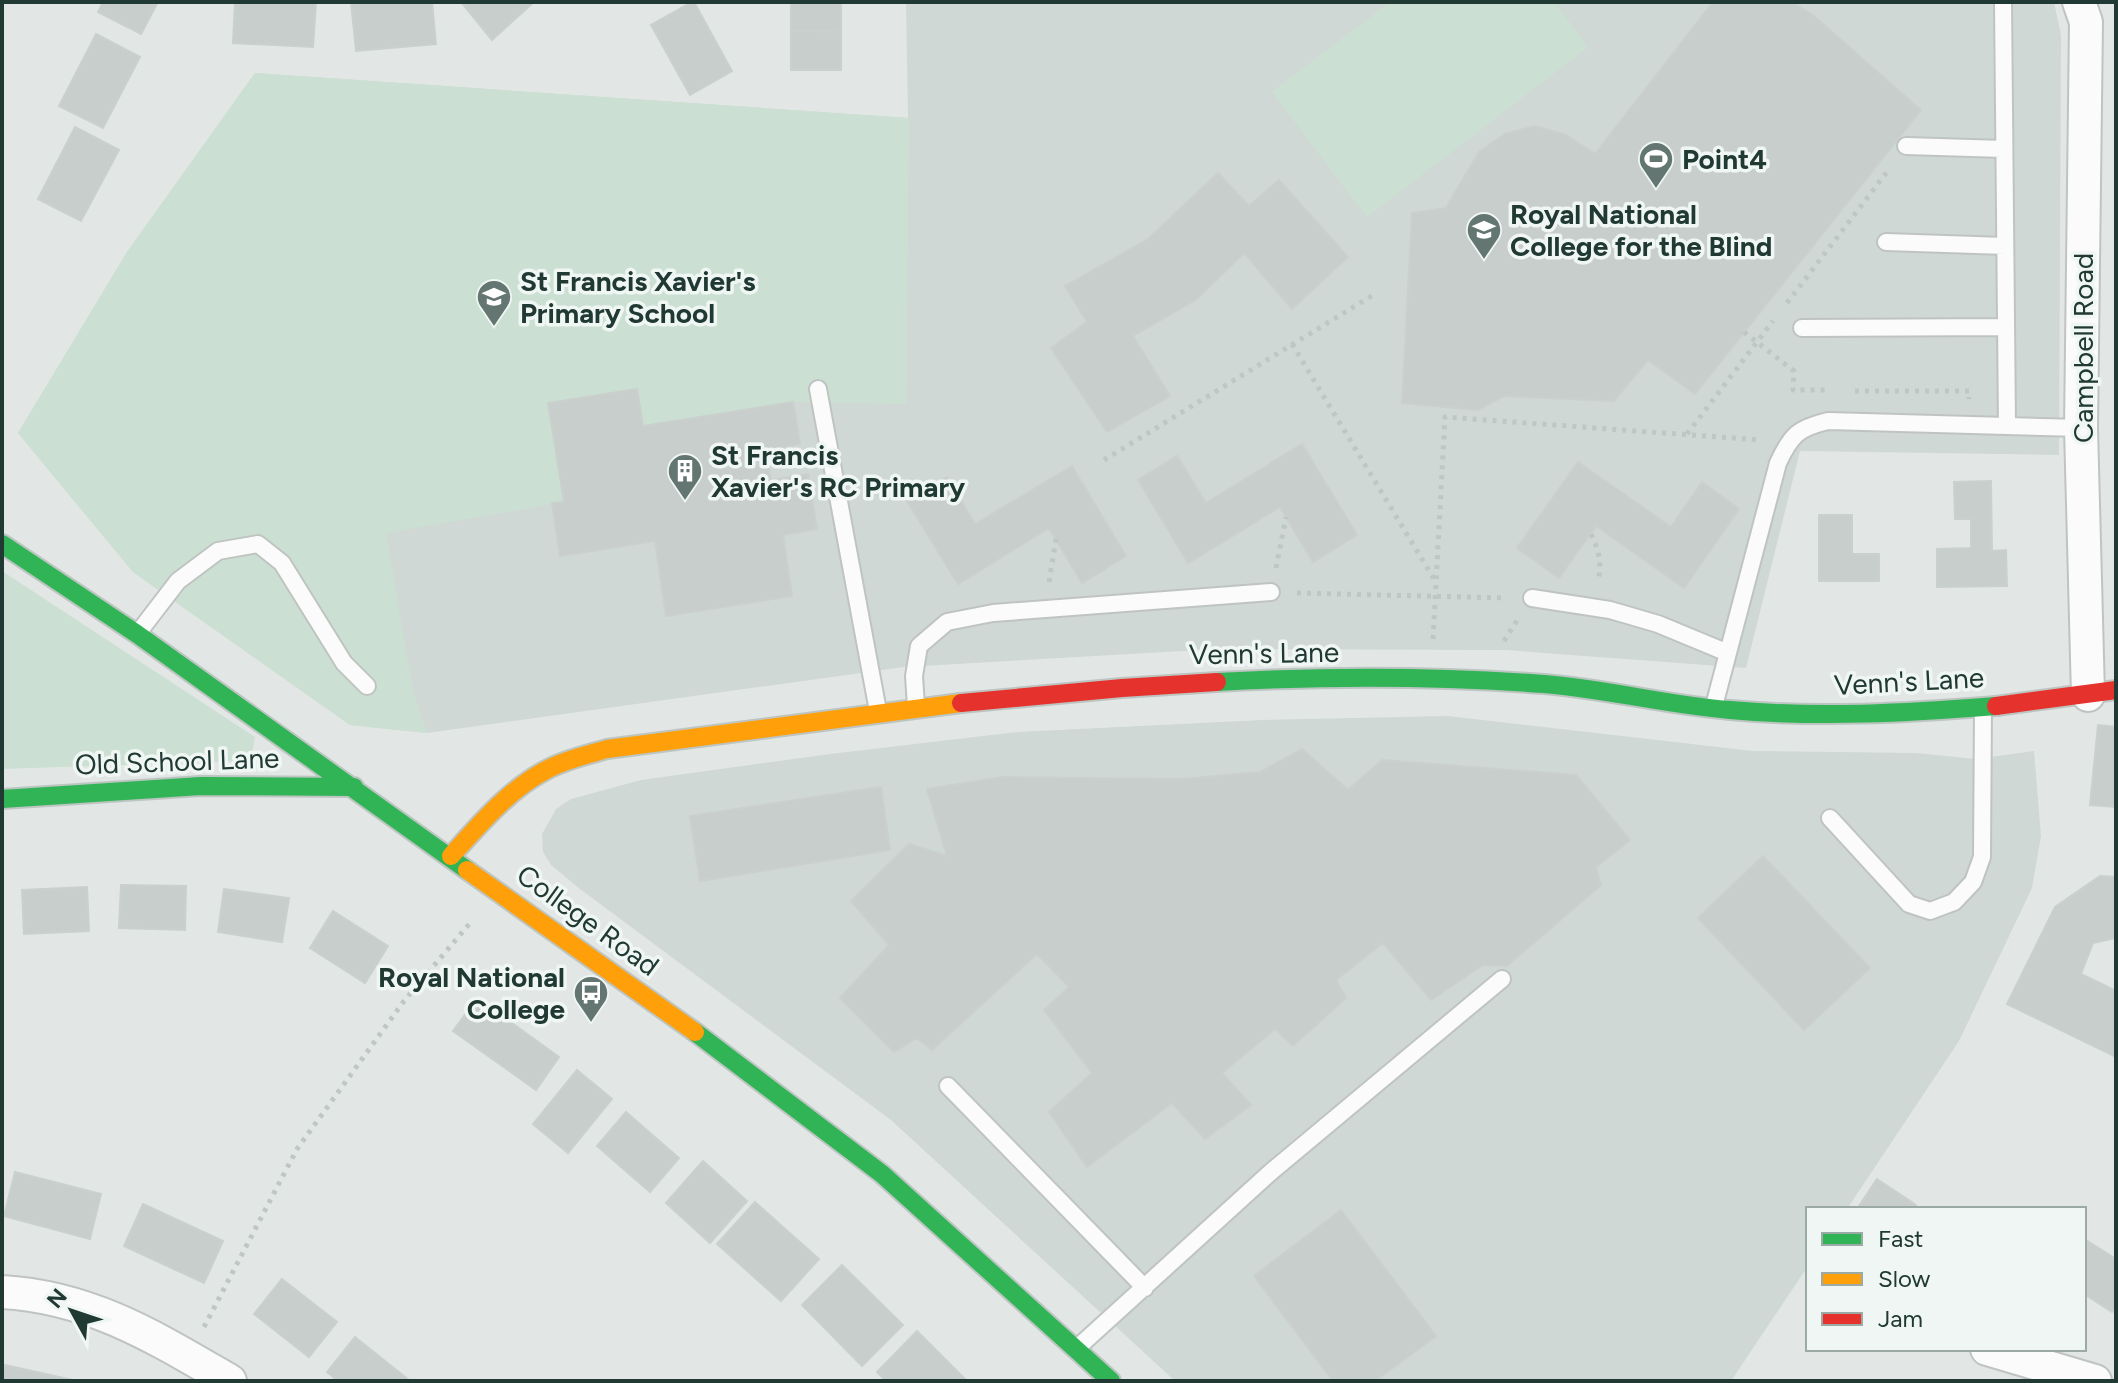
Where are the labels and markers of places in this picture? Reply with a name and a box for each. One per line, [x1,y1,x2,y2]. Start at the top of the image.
sports icon: Point4 [1637,140,1675,190]
place label: Point4 [1682,142,1767,176]
place label: Royal National College for the Blind [1510,197,1772,263]
school or university icon: Royal National College for the Blind [1465,211,1503,261]
place label: St Francis Xavier's Primary School [520,264,756,330]
school or university icon: St Francis Xavier's Primary School [475,278,513,328]
place label: St Francis Xavier's RC Primary [711,438,966,504]
building icon: St Francis Xavier's RC Primary [666,452,704,502]
place label: Royal National College [378,960,565,1026]
bus stop icon: Royal National College [572,974,610,1024]

